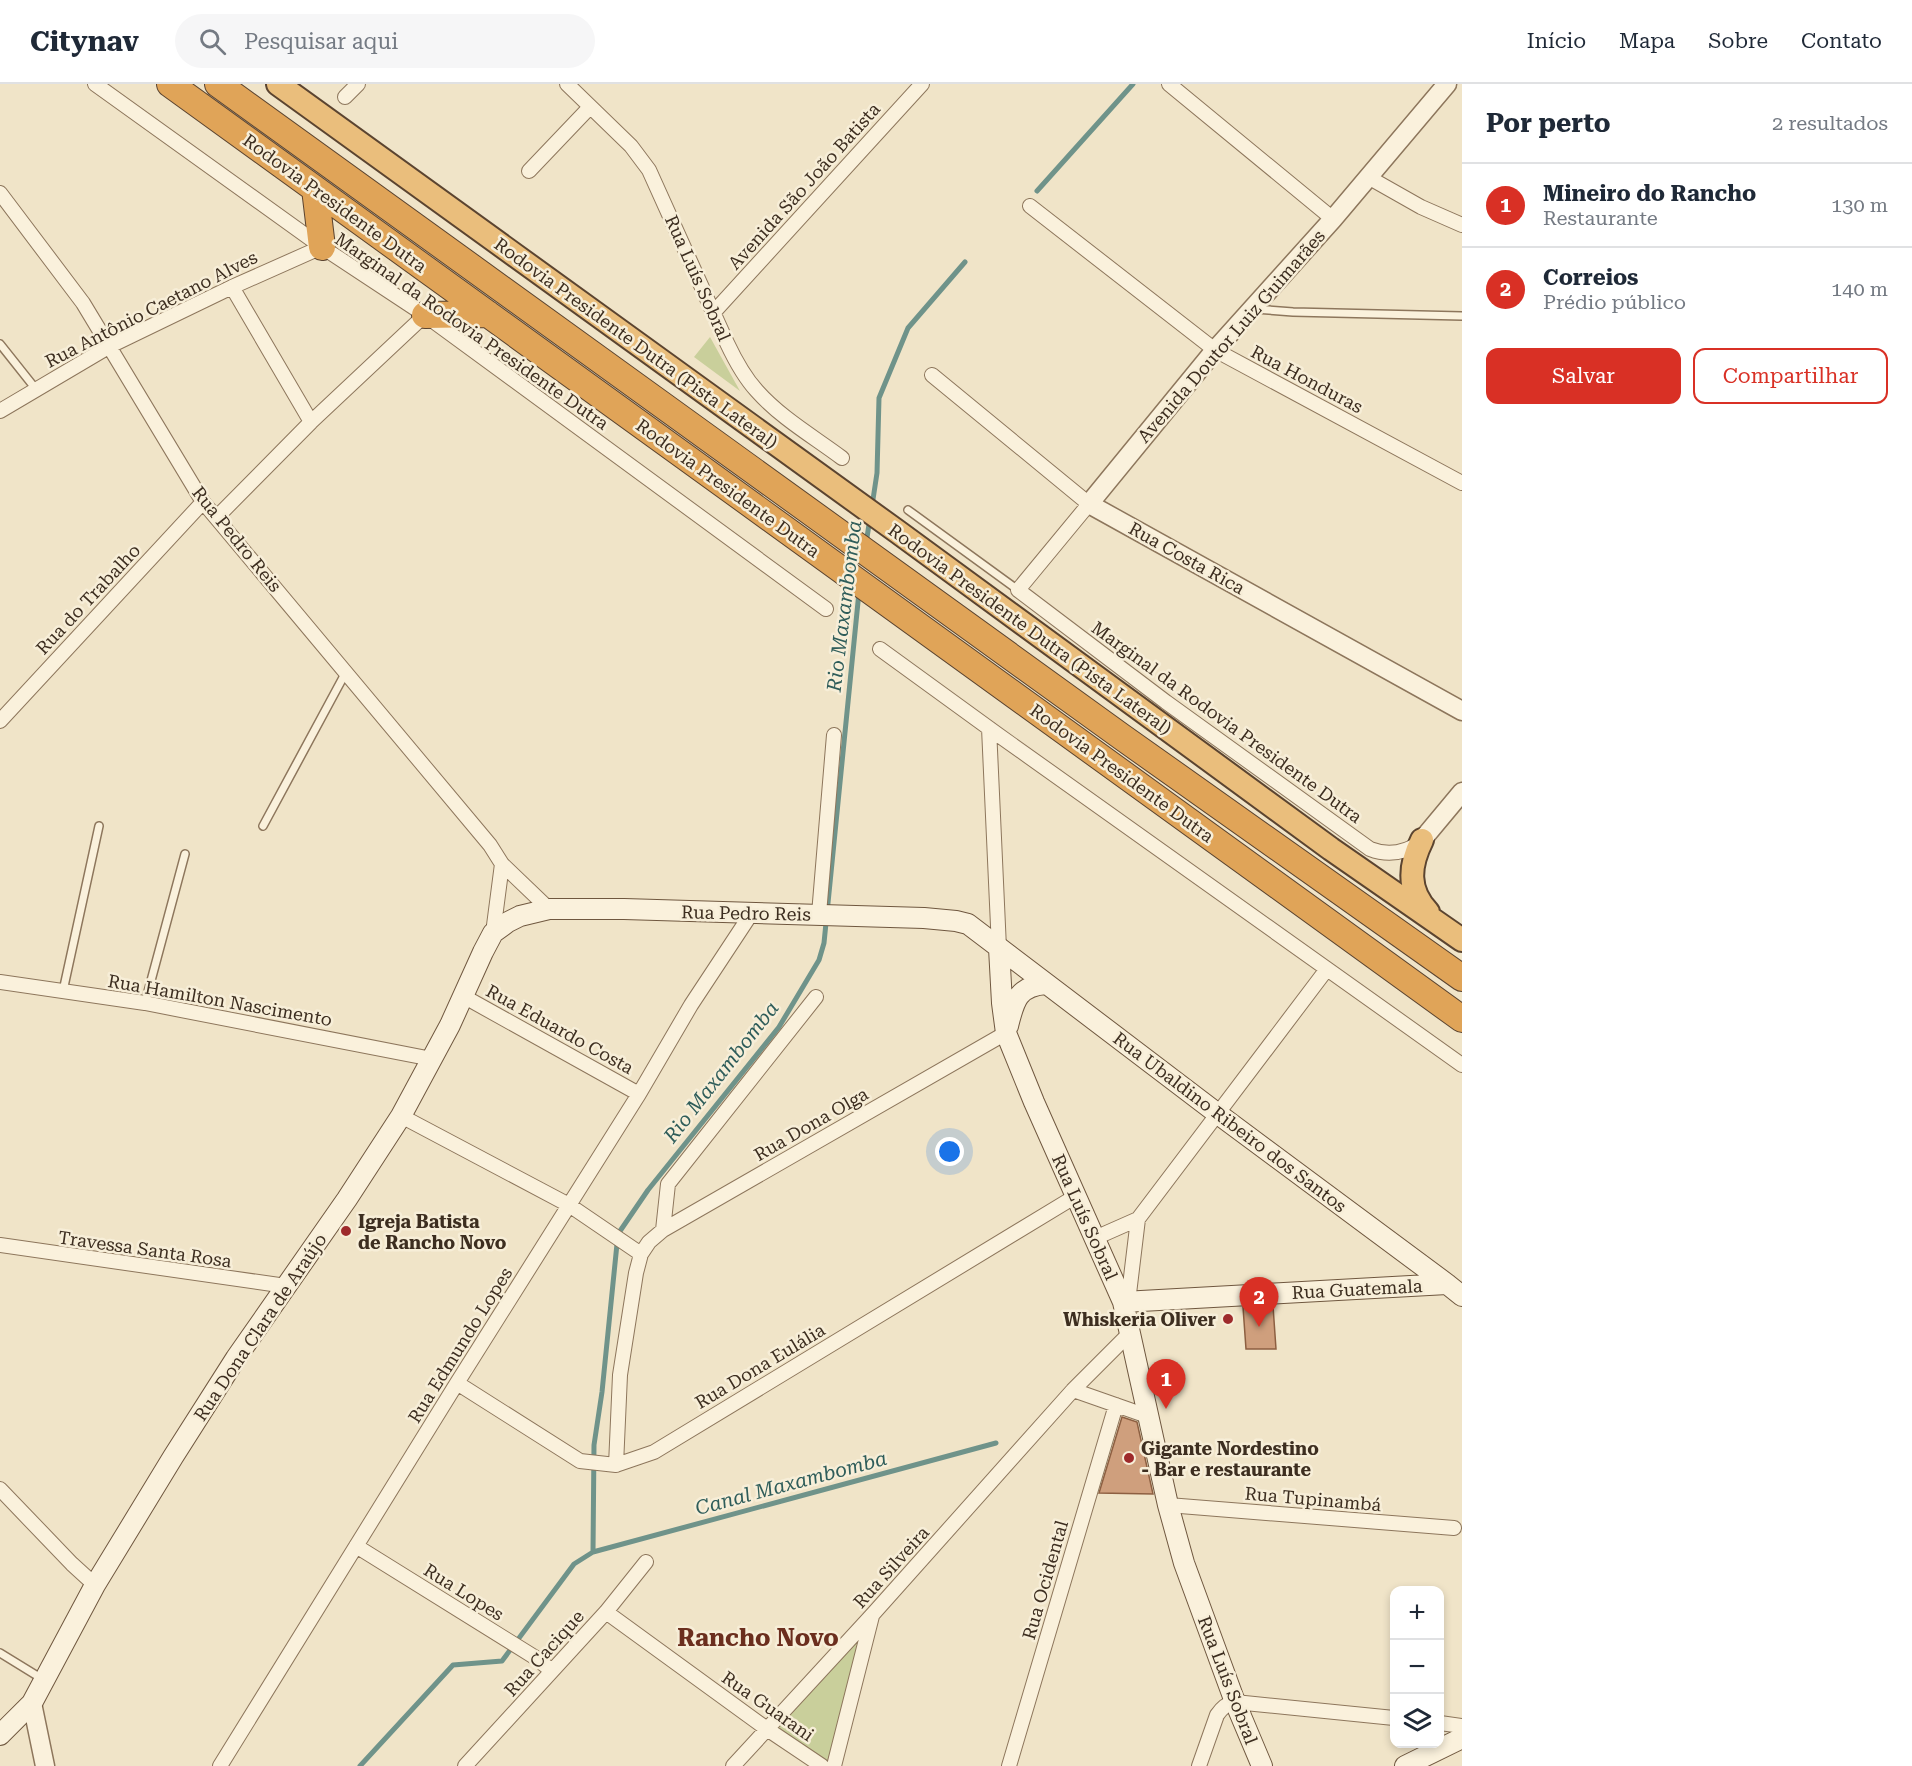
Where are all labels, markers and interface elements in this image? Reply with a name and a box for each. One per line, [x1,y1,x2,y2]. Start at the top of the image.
search box [175,14,595,68]
text: Citynav [30,25,139,58]
icon: search [196,25,229,58]
text: Pesquisar aqui [244,29,398,54]
text: Início [1527,29,1586,53]
text: Mapa [1619,29,1675,53]
text: Sobre [1708,29,1768,53]
text: Contato [1801,29,1882,53]
street label: Avenida São João Batista [724,98,884,274]
text: Por perto [1486,108,1611,138]
text: 2 resultados [1772,111,1888,135]
street label: Rodovia Presidente Dutra [239,129,431,277]
text: Mineiro do Rancho [1543,181,1756,206]
text: 1 [1500,193,1511,217]
text: 130 m [1831,193,1888,217]
text: Restaurante [1543,206,1658,230]
street label: Rua Luís Sobral [661,212,735,345]
street label: Avenida Doutor Luiz Guimarães [1133,225,1329,447]
street label: Marginal da Rodovia Presidente Dutra [331,228,613,434]
street label: Rodovia Presidente Dutra (Pista Lateral) [490,233,782,453]
street label: Rua Antônio Caetano Alves [41,246,261,372]
text: Correios [1543,265,1638,290]
text: 2 [1500,277,1511,301]
text: 140 m [1831,277,1888,301]
text: Prédio público [1543,290,1686,314]
street label: Rua Honduras [1248,341,1366,417]
button: Salvar [1486,348,1681,404]
button: Compartilhar [1693,348,1888,404]
street label: Rodovia Presidente Dutra [632,414,824,562]
street label: Rua Pedro Reis [188,482,286,596]
street label: Rua Costa Rica [1125,517,1249,599]
water label: Rio Maxambomba [821,519,866,694]
street label: Rodovia Presidente Dutra (Pista Lateral) [884,519,1176,739]
street label: Rua do Trabalho [32,540,144,658]
street label: Marginal da Rodovia Presidente Dutra [1088,617,1366,827]
street label: Rodovia Presidente Dutra [1026,699,1218,847]
street label: Rua Pedro Reis [681,901,811,925]
street label: Rua Hamilton Nascimento [106,970,334,1030]
street label: Rua Eduardo Costa [483,980,638,1078]
water label: Rio Maxambomba [658,997,784,1148]
street label: Rua Ubaldino Ribeiro dos Santos [1109,1027,1351,1217]
street label: Rua Dona Olga [750,1083,872,1165]
your location [935,1137,964,1166]
street label: Rua Luís Sobral [1048,1151,1122,1284]
place label: Igreja Batista de Rancho Novo [358,1211,507,1253]
marker: Igreja Batista de Rancho Novo [339,1224,353,1238]
street label: Travessa Santa Rosa [57,1226,233,1272]
street label: Rua Dona Clara de Araújo [189,1229,331,1425]
street label: Rua Edmundo Lopes [404,1263,516,1427]
street label: Rua Guatemala [1291,1275,1423,1303]
pin: 2 [1240,1278,1278,1327]
place label: Whiskeria Oliver [1063,1309,1216,1330]
marker: Whiskeria Oliver [1221,1312,1235,1326]
street label: Rua Dona Eulália [691,1319,829,1413]
pin: 1 [1146,1360,1186,1409]
place label: Gigante Nordestino - Bar e restaurante [1141,1438,1319,1480]
water label: Canal Maxambomba [693,1446,889,1520]
marker: Gigante Nordestino - Bar e restaurante [1122,1451,1136,1465]
street label: Rua Tupinambá [1244,1483,1382,1515]
street label: Rua Ocidental [1018,1518,1072,1642]
street label: Rua Silveira [849,1522,933,1612]
street label: Rua Lopes [420,1559,508,1625]
map controls [1390,1586,1444,1748]
button: + [1390,1586,1444,1640]
street label: Rua Cacique [500,1606,588,1700]
street label: Rua Luís Sobral [1194,1613,1262,1748]
district label: Rancho Novo [677,1624,839,1652]
button: − [1390,1640,1444,1694]
street label: Rua Guarani [718,1667,818,1746]
button: layers [1390,1694,1444,1748]

